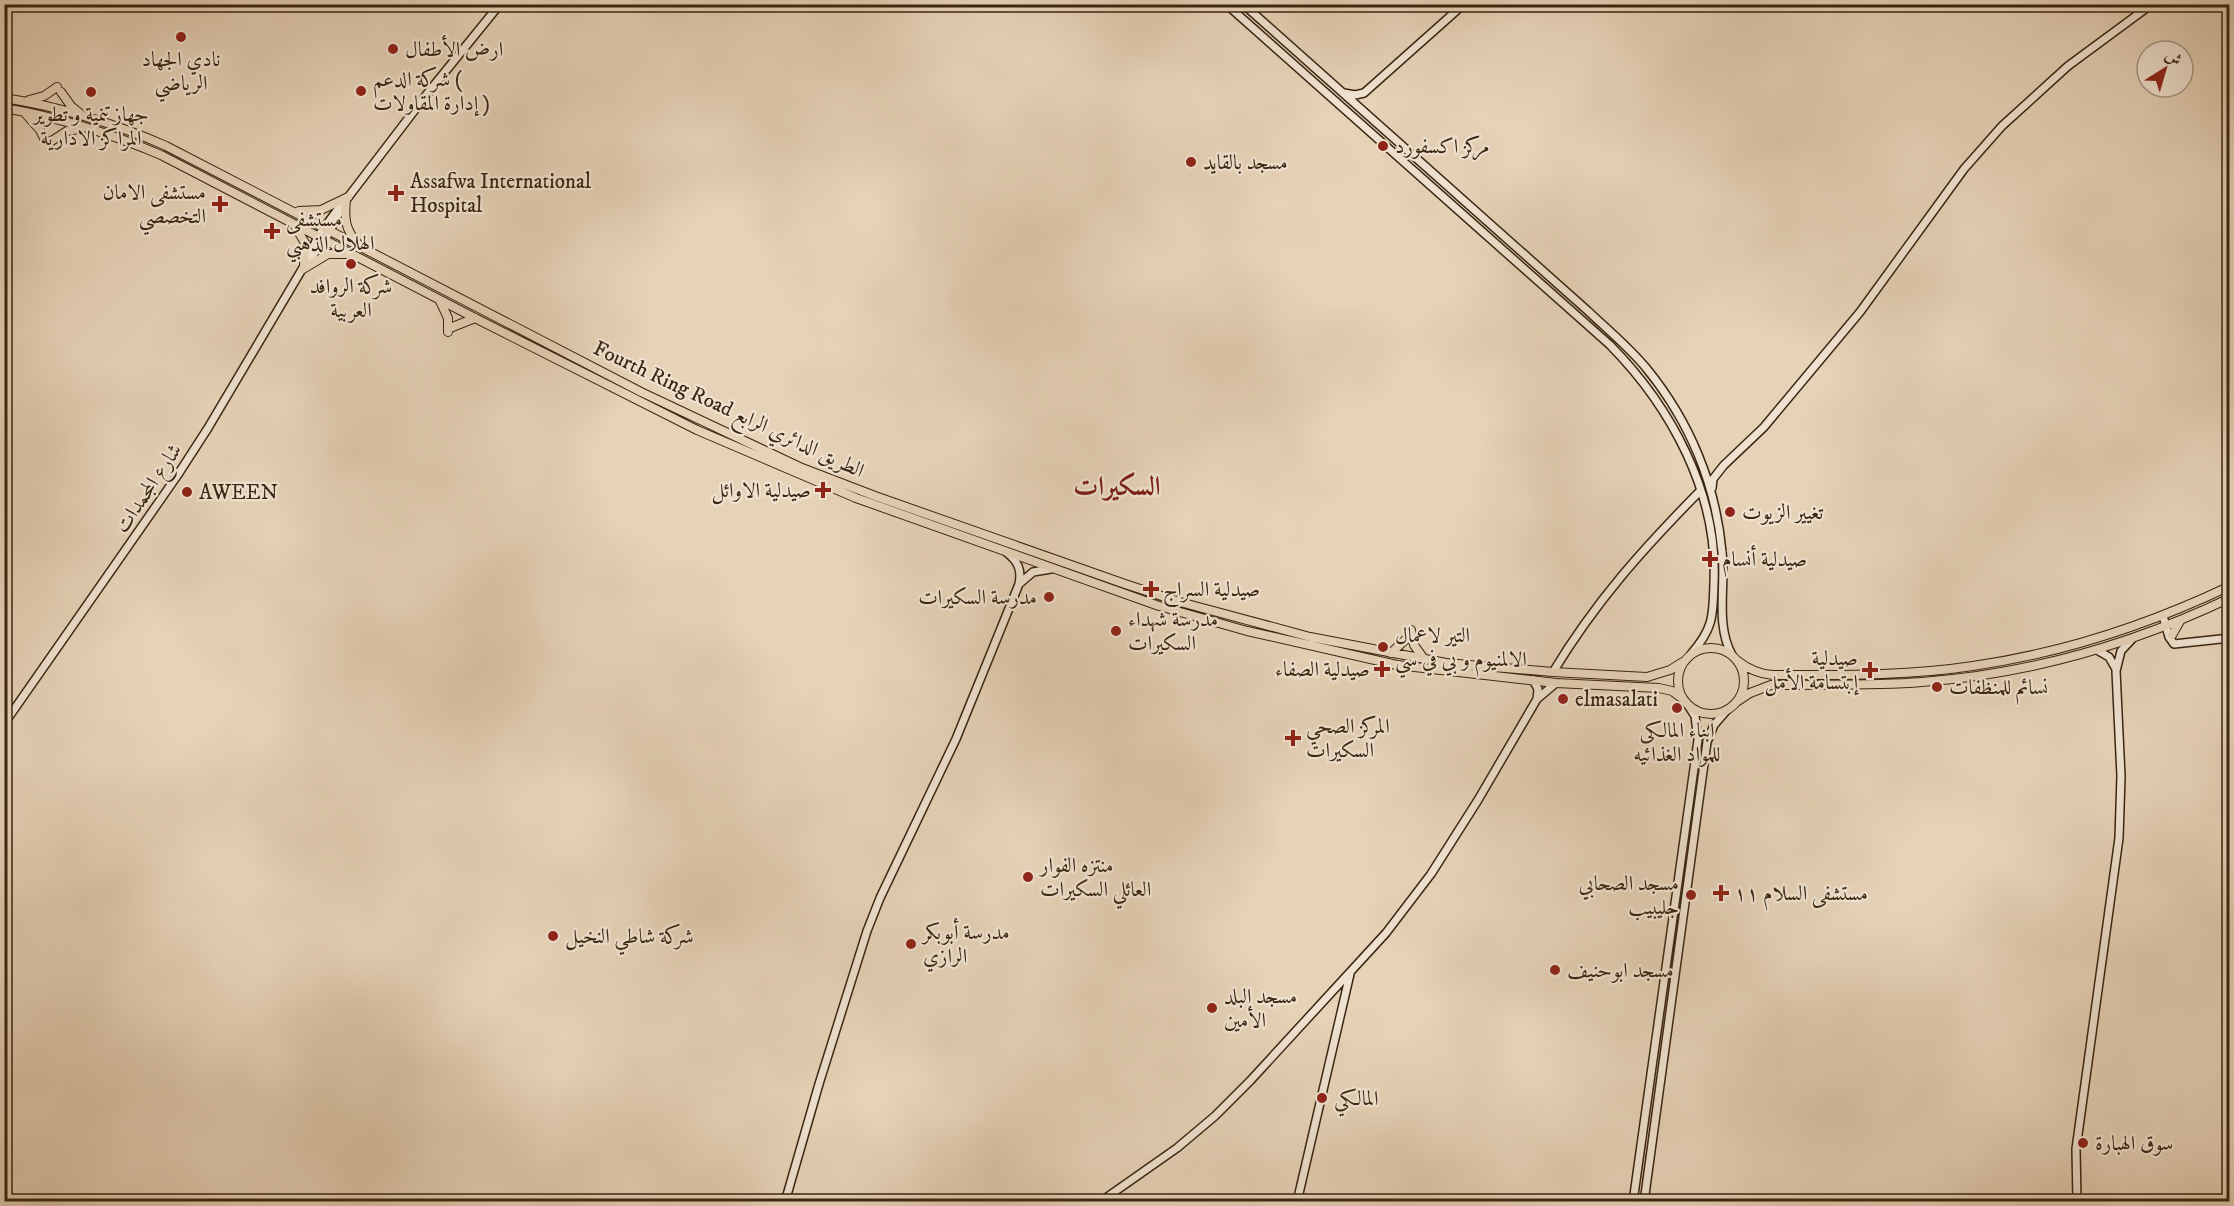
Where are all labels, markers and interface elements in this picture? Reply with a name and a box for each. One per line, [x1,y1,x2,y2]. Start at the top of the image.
marker: نادي الجهاد الرياضي [174,30,188,44]
place label: ارض الأطفال [405,34,503,63]
north arrow [2135,39,2195,99]
marker: ارض الأطفال [386,42,400,56]
text: ش [2161,45,2186,71]
place label: نادي الجهاد الرياضي [141,47,221,103]
place label: شركة الدعم ( إدارة المقاولات ) [373,66,490,117]
marker: شركة الدعم ( إدارة المقاولات ) [354,84,368,98]
marker: جهاز تنمية و تطوير المراكز الادارية [84,85,98,99]
place label: جهاز تنمية و تطوير المراكز الادارية [31,102,149,152]
place label: مركز اكسفورد [1395,134,1490,161]
marker: مركز اكسفورد [1376,139,1390,153]
place label: مسجد بالقايد [1203,150,1288,176]
marker: مسجد بالقايد [1184,155,1198,169]
place label: Assafwa International Hospital [410,169,592,219]
place label: مستشفى الامان التخصصي [102,180,206,236]
marker: Assafwa International Hospital [387,184,405,202]
marker: مستشفى الامان التخصصي [211,195,229,213]
place label: مستشفى الهلال الذهبي [286,207,375,263]
marker: مستشفى الهلال الذهبي [263,222,281,240]
marker: شركة الروافد العربية [344,257,358,271]
place label: شركة الروافد العربية [310,273,392,324]
street label: Fourth Ring Road الطريق الدائري الرابع [587,336,868,489]
street label: شارع المجمدات [109,439,192,541]
district label: السكيرات [1073,470,1161,504]
place label: صيدلية الاوائل [712,478,811,505]
place label: AWEEN [199,480,278,506]
marker: صيدلية الاوائل [816,483,830,497]
marker: AWEEN [180,485,194,499]
place label: تغيير الزيوت [1742,500,1824,526]
marker: تغيير الزيوت [1723,505,1737,519]
place label: صيدلية أنسام [1722,544,1807,577]
marker: صيدلية أنسام [1703,552,1717,566]
place label: صيدلية السراج [1163,577,1260,608]
marker: صيدلية السراج [1144,582,1158,596]
place label: مدرسة السكيرات [918,585,1037,611]
marker: مدرسة السكيرات [1042,590,1056,604]
place label: مدرسة شهداء السكيرات [1128,607,1218,657]
place label: التير لاعمال الالمنيوم و بي في سي [1395,623,1527,679]
marker: مدرسة شهداء السكيرات [1109,624,1123,638]
marker: التير لاعمال الالمنيوم و بي في سي [1376,640,1390,654]
place label: صيدلية إبتسامة الأمل [1765,646,1859,697]
place label: صيدلية الصفاء [1275,657,1370,683]
marker: صيدلية الصفاء [1375,662,1389,676]
marker: صيدلية إبتسامة الأمل [1863,663,1877,677]
place label: نسائم للمنظفات [1949,675,2048,705]
marker: نسائم للمنظفات [1930,680,1944,694]
place label: elmasalati [1575,687,1658,713]
marker: elmasalati [1556,692,1570,706]
marker: ابناء المالكي للمواد الغذائيه [1670,701,1684,715]
place label: المركز الصحي السكيرات [1306,714,1390,764]
place label: ابناء المالكي للمواد الغذائيه [1633,718,1721,768]
marker: المركز الصحي السكيرات [1284,729,1302,747]
place label: منتزه الفوار العائلي السكيرات [1038,853,1151,909]
marker: منتزه الفوار العائلي السكيرات [1021,870,1035,884]
place label: مسجد الصحابي جليبيب [1578,871,1679,921]
place label: مستشفى السلام ١١ [1734,881,1868,911]
marker: مستشفى السلام ١١ [1712,884,1730,902]
marker: مسجد الصحابي جليبيب [1684,888,1698,902]
place label: مدرسة أبوبكر الرازي [921,917,1010,972]
place label: شركة شاطي النخيل [565,923,694,956]
marker: شركة شاطي النخيل [546,929,560,943]
marker: مدرسة أبوبكر الرازي [904,937,918,951]
place label: مسجد ابوحنيف [1567,958,1674,984]
marker: مسجد ابوحنيف [1548,963,1562,977]
place label: مسجد البلد الأمين [1224,984,1297,1034]
marker: مسجد البلد الأمين [1205,1001,1219,1015]
place label: المالكي [1334,1086,1379,1117]
marker: المالكي [1315,1091,1329,1105]
place label: سوق الهبارة [2095,1131,2173,1157]
marker: سوق الهبارة [2076,1136,2090,1150]

